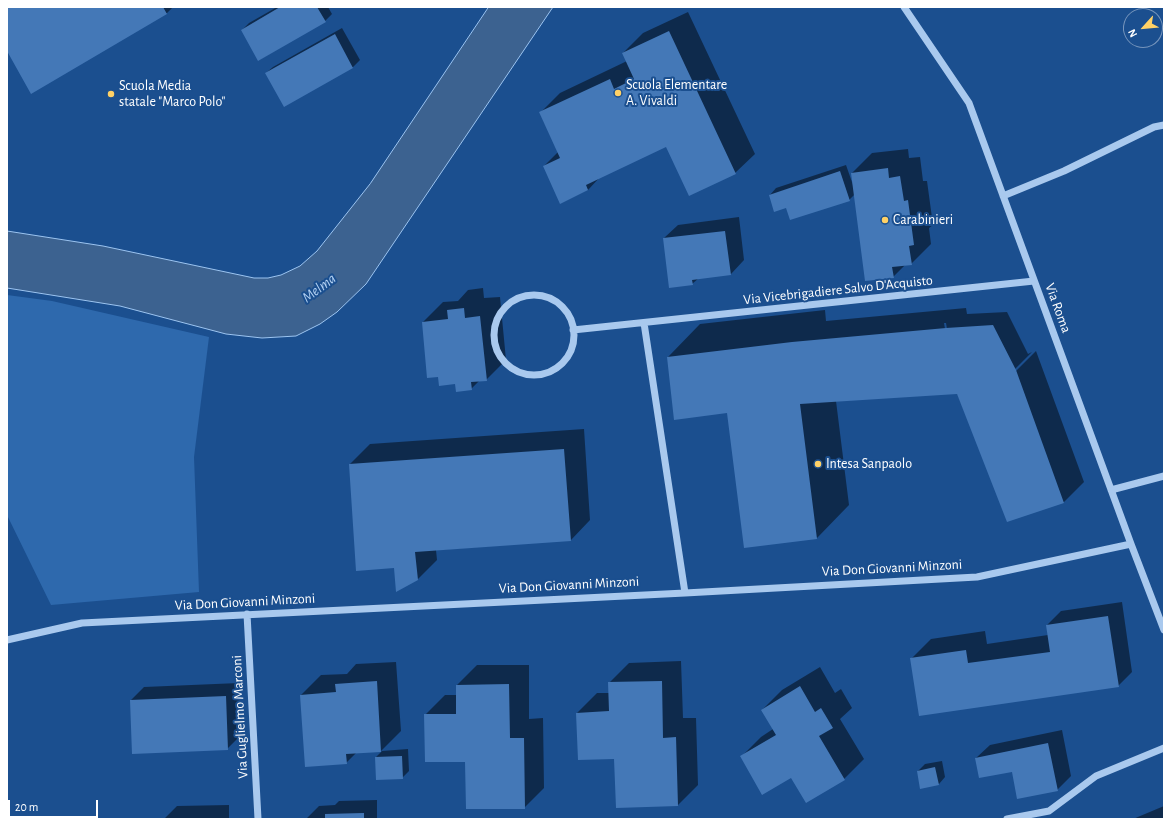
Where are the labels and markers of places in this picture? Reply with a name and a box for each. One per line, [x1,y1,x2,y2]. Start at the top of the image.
place label: Scuola Elementare A. Vivaldi [626,77,727,110]
place label: Scuola Media statale "Marco Polo" [119,78,226,110]
marker: Scuola Elementare A. Vivaldi [613,88,623,98]
marker: Scuola Media statale "Marco Polo" [106,89,116,99]
place label: Carabinieri [893,212,953,228]
marker: Carabinieri [880,215,890,225]
place label: Intesa Sanpaolo [826,456,912,472]
marker: Intesa Sanpaolo [813,459,823,469]

